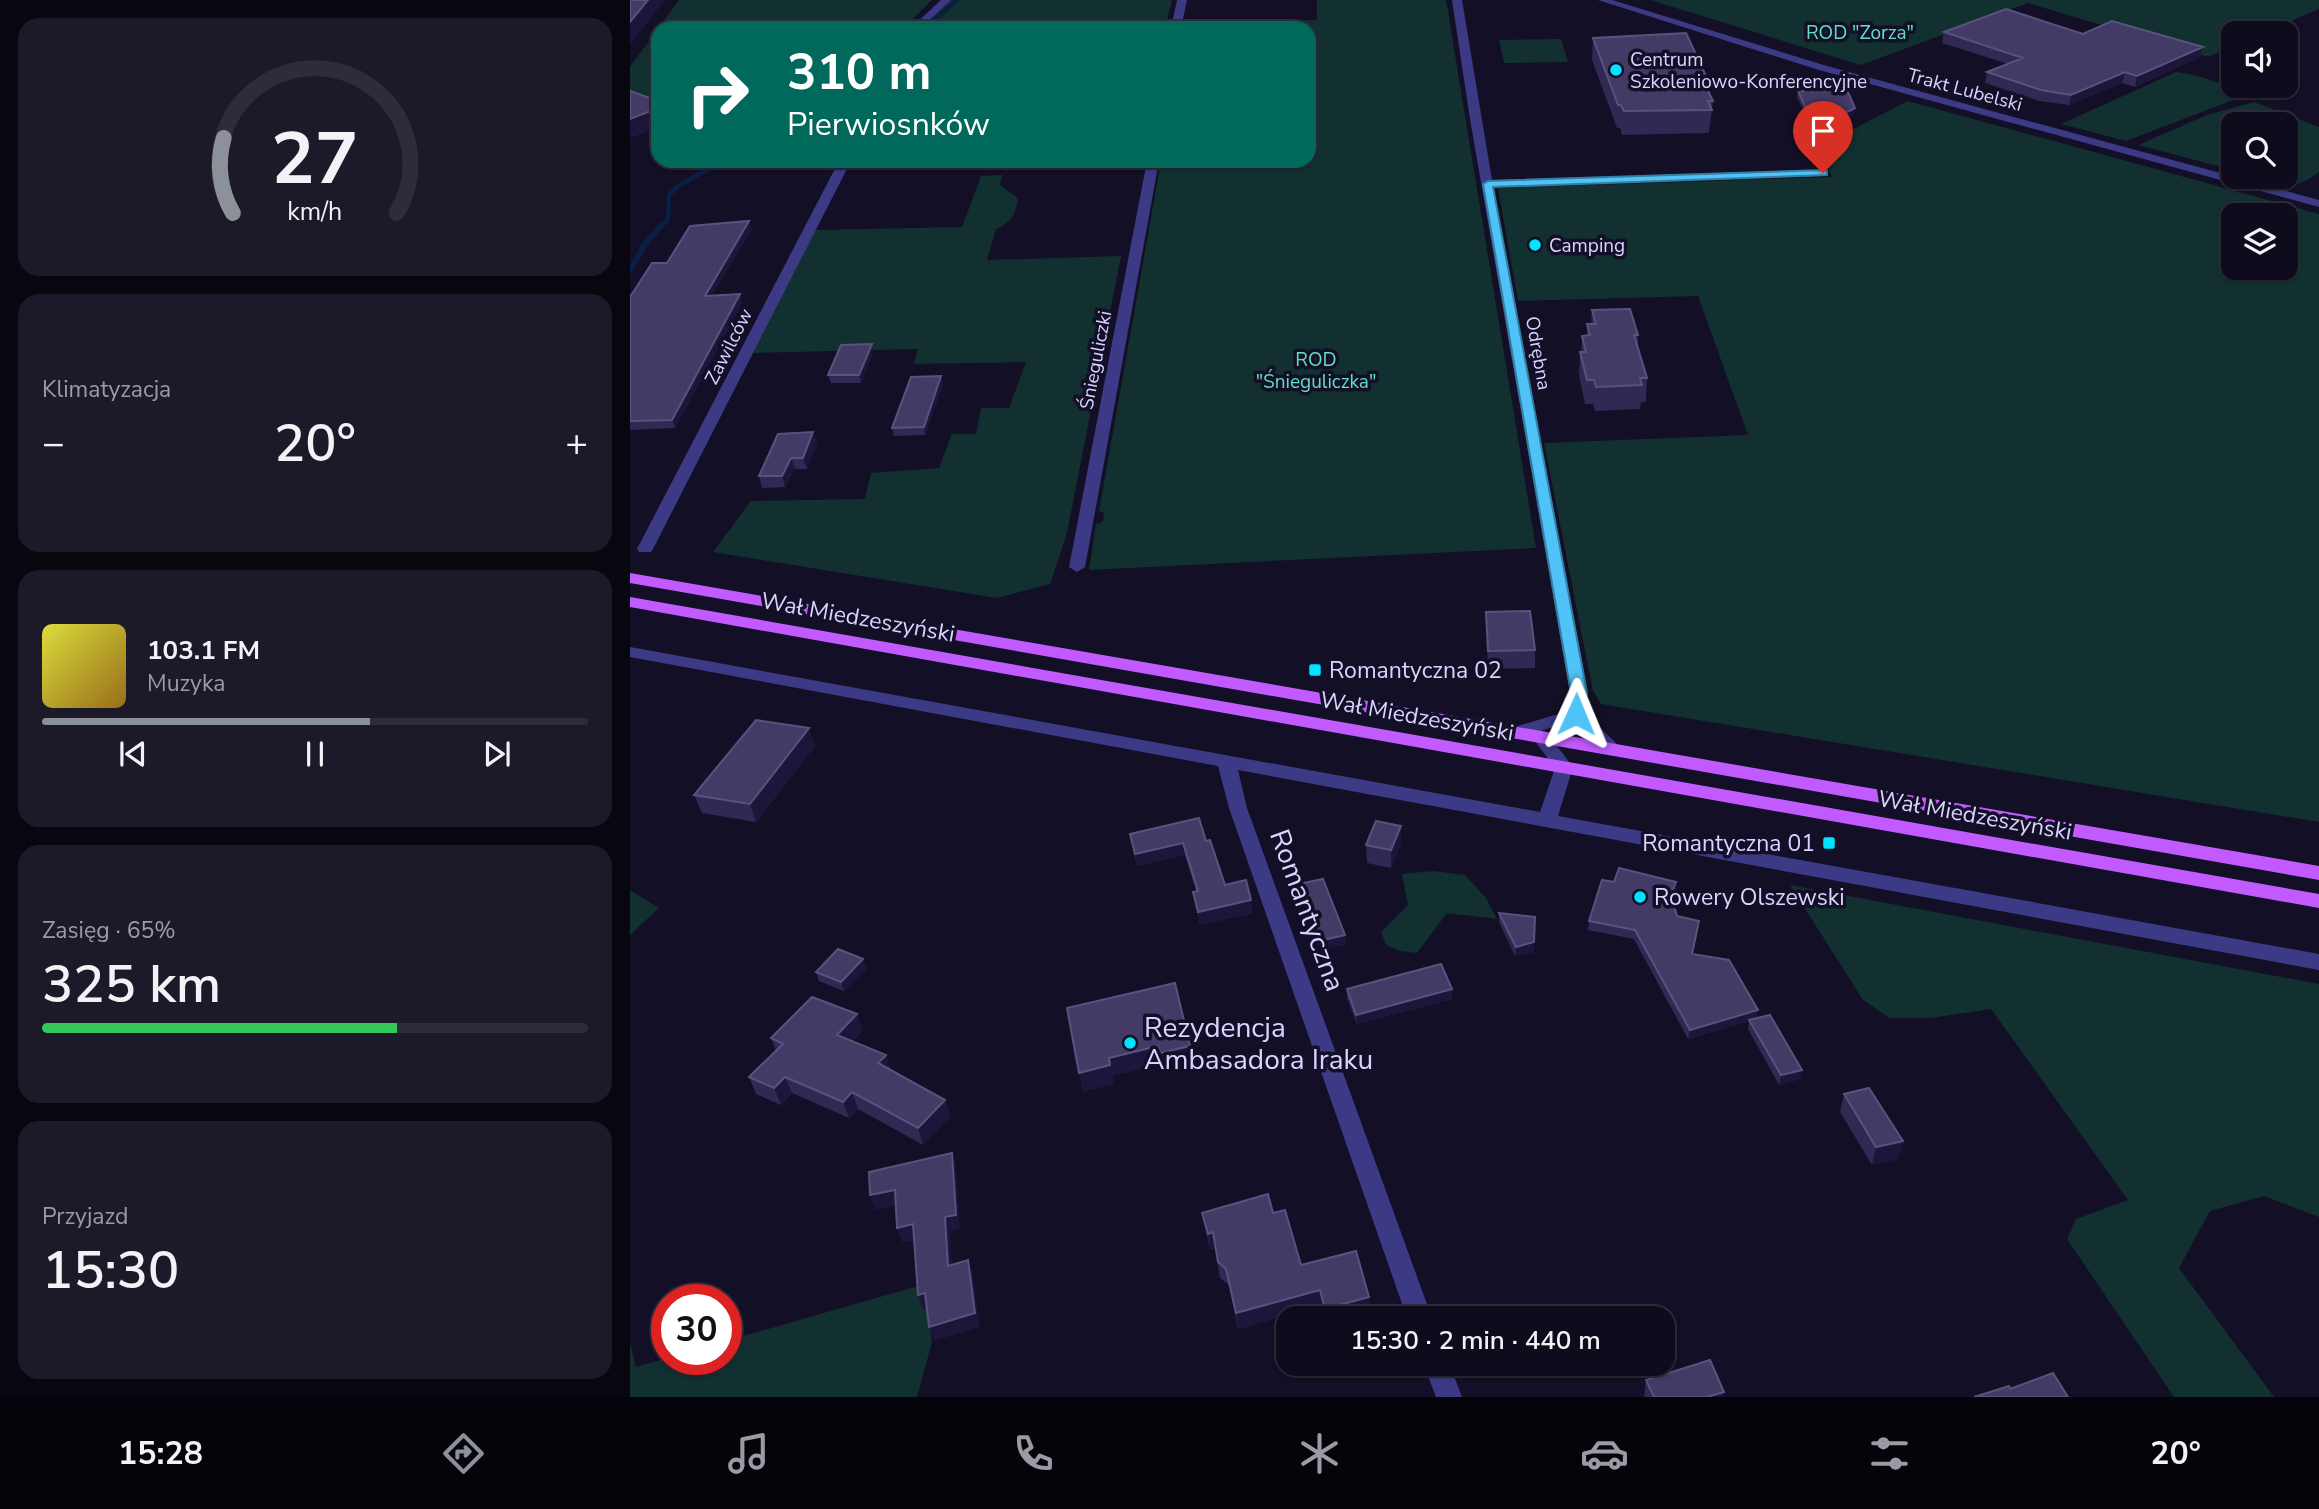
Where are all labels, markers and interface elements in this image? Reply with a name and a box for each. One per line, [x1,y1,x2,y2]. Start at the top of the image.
park label: ROD "Zorza" [1806,20,1914,46]
map controls [2221,21,2298,280]
button: sound [2221,21,2298,98]
text: 310 m [787,39,931,106]
place label: Centrum Szkoleniowo-Konferencyjne [1630,47,1867,95]
icon: right [672,49,763,140]
marker: Centrum Szkoleniowo-Konferencyjne [1608,62,1624,78]
street label: Trakt Lubelski [1904,62,2025,118]
pin [1793,101,1853,173]
text: Pierwiosnków [787,103,990,146]
text: 27 [271,109,359,209]
icon: arrive [1804,112,1842,150]
button: search [2221,112,2298,189]
text: km/h [287,195,343,229]
button: layers [2221,203,2298,280]
place label: Camping [1549,233,1625,259]
marker: Camping [1527,237,1543,253]
street label: Zawilców [699,304,759,389]
street label: Śnieguliczki [1074,308,1118,412]
street label: Odrębna [1519,314,1557,392]
park label: ROD "Śnieguliczka" [1256,347,1376,395]
text: Klimatyzacja [42,374,171,405]
text: 20° [274,408,356,479]
text: − [42,418,65,469]
text: + [565,418,588,469]
street label: Wał Miedzeszyński [758,585,957,650]
text: 103.1 FM [147,633,260,668]
place label: Romantyczna 02 [1329,655,1502,686]
marker: Romantyczna 02 [1307,662,1323,678]
text: Muzyka [147,668,225,699]
position arrow [1539,677,1613,751]
street label: Wał Miedzeszyński [1317,684,1516,749]
icon: previous [114,735,152,773]
icon: pause [296,735,334,773]
icon: next [478,735,516,773]
street label: Wał Miedzeszyński [1875,783,2074,848]
street label: Romantyczna [1260,824,1354,996]
place label: Romantyczna 01 [1642,828,1815,859]
marker: Romantyczna 01 [1821,835,1837,851]
place label: Rowery Olszewski [1654,882,1845,913]
marker: Rowery Olszewski [1632,889,1648,905]
text: Zasięg · 65% [42,915,176,946]
text: 325 km [42,949,221,1020]
place label: Rezydencja Ambasadora Iraku [1144,1009,1373,1079]
marker: Rezydencja Ambasadora Iraku [1122,1035,1138,1051]
text: Przyjazd [42,1201,128,1232]
text: 15:30 [42,1235,179,1306]
speed limit sign: 30 [651,1284,742,1375]
text: 15:30 · 2 min · 440 m [1350,1323,1601,1358]
icon: directions [439,1429,488,1478]
icon: music [724,1429,773,1478]
icon: phone [1009,1429,1058,1478]
icon: climate [1295,1429,1344,1478]
icon: car [1580,1429,1629,1478]
icon: filters [1865,1429,1914,1478]
text: 15:28 [118,1432,203,1475]
text: 20° [2150,1432,2201,1475]

